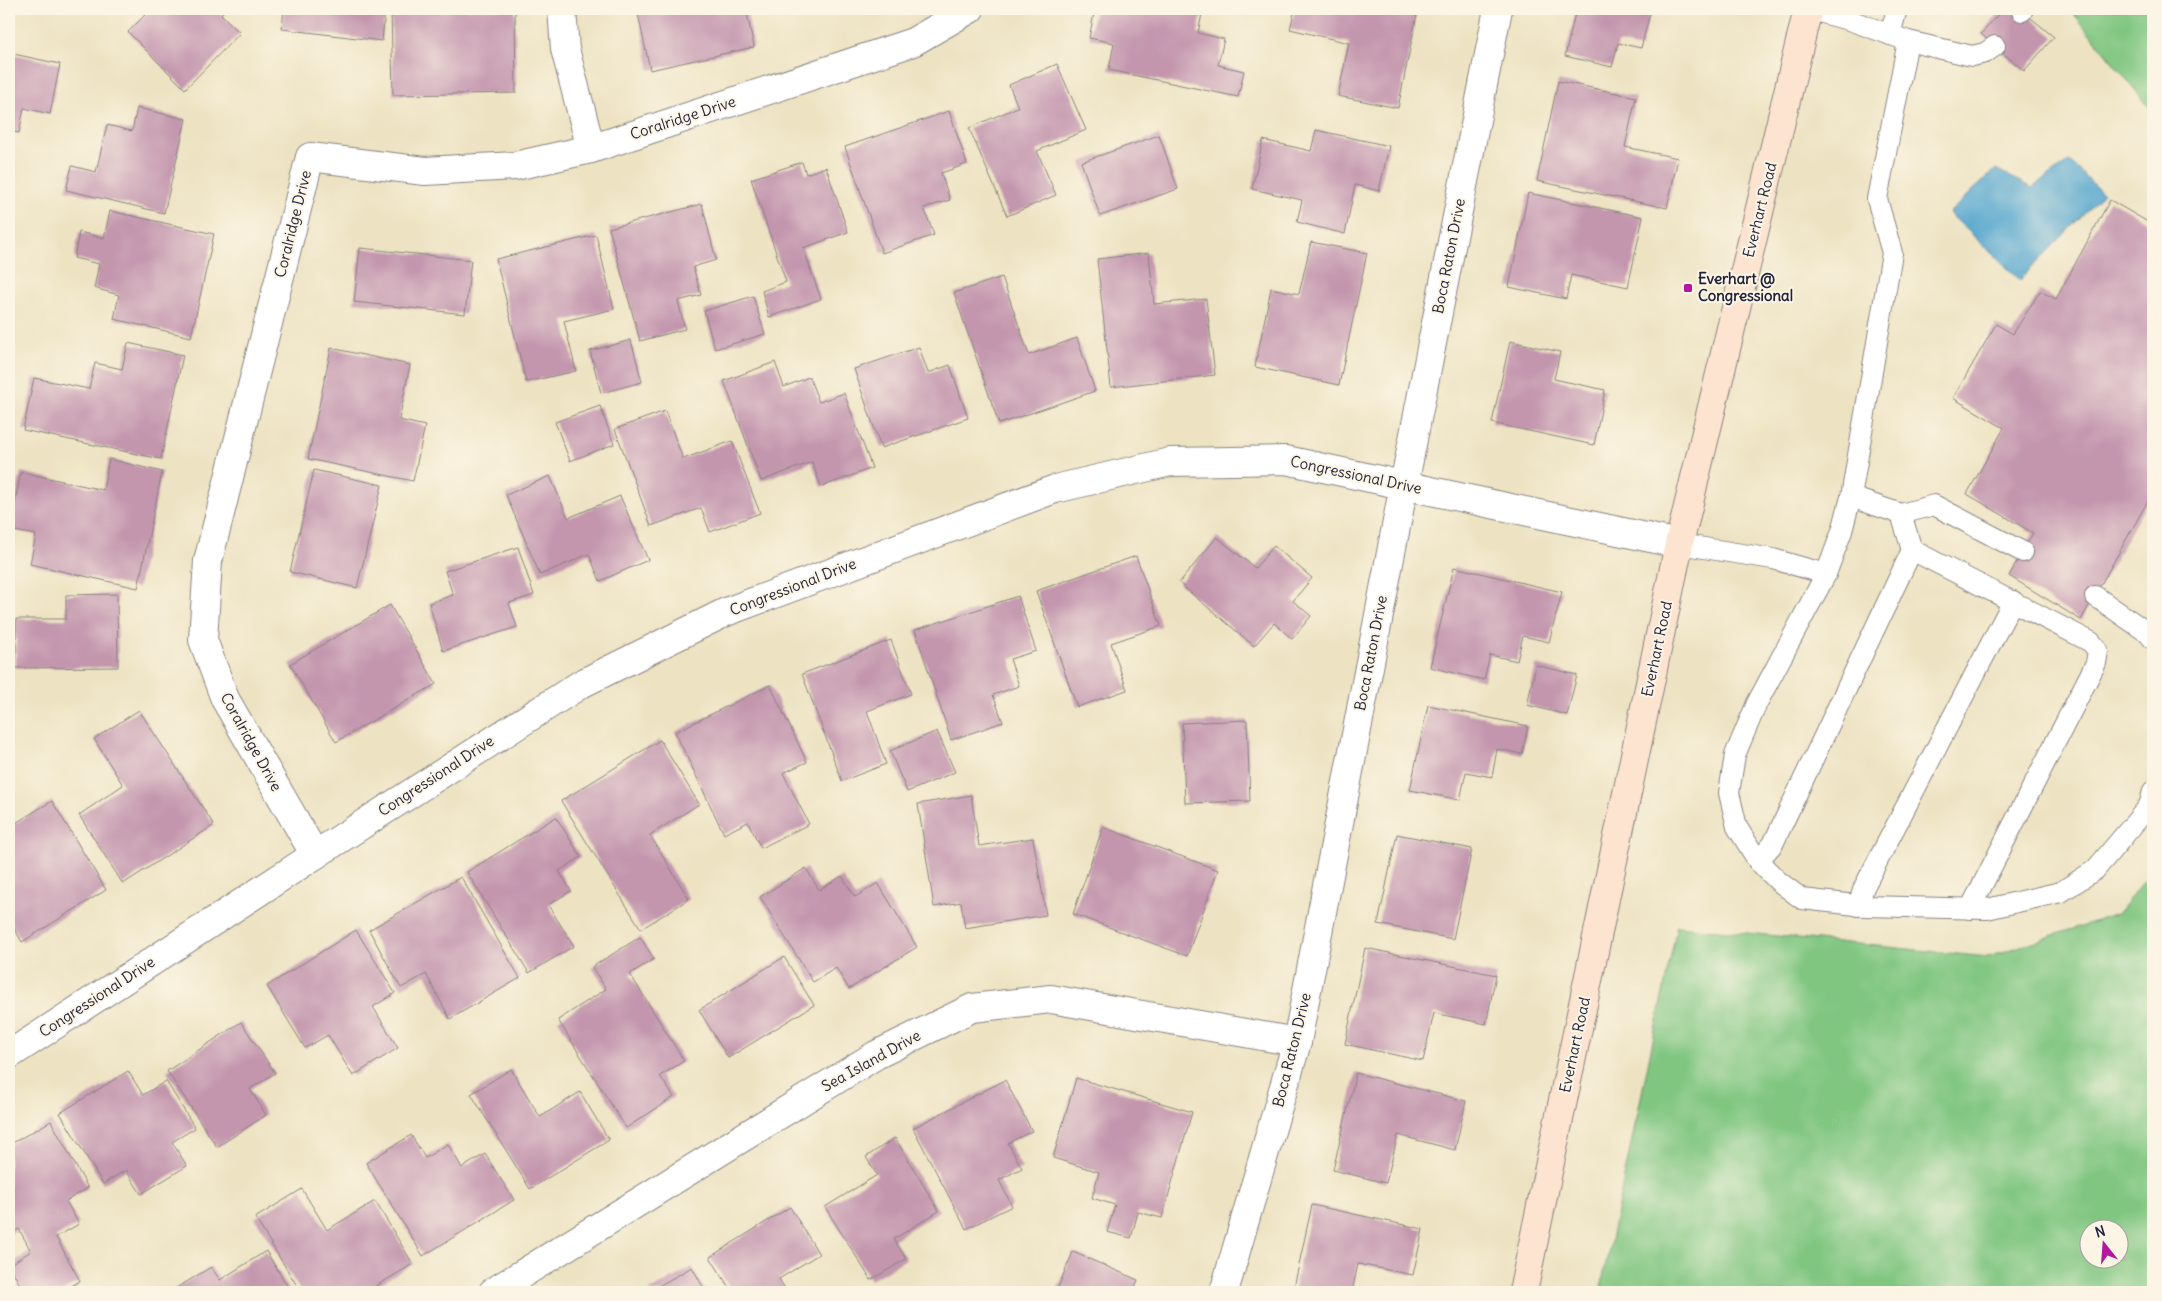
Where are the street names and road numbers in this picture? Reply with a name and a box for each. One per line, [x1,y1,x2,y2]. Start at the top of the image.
street label: Coralridge Drive [628,92,738,144]
street label: Everhart Road [1739,160,1781,259]
street label: Coralridge Drive [270,168,315,279]
street label: Boca Raton Drive [1428,197,1469,315]
street label: Congressional Drive [1289,451,1424,498]
street label: Congressional Drive [727,554,859,619]
street label: Boca Raton Drive [1350,594,1391,712]
street label: Everhart Road [1637,599,1676,698]
street label: Coralridge Drive [217,689,286,794]
street label: Congressional Drive [374,731,497,820]
street label: Congressional Drive [35,952,158,1041]
street label: Boca Raton Drive [1268,991,1315,1109]
street label: Everhart Road [1555,995,1594,1094]
street label: Sea Island Drive [818,1025,924,1096]

